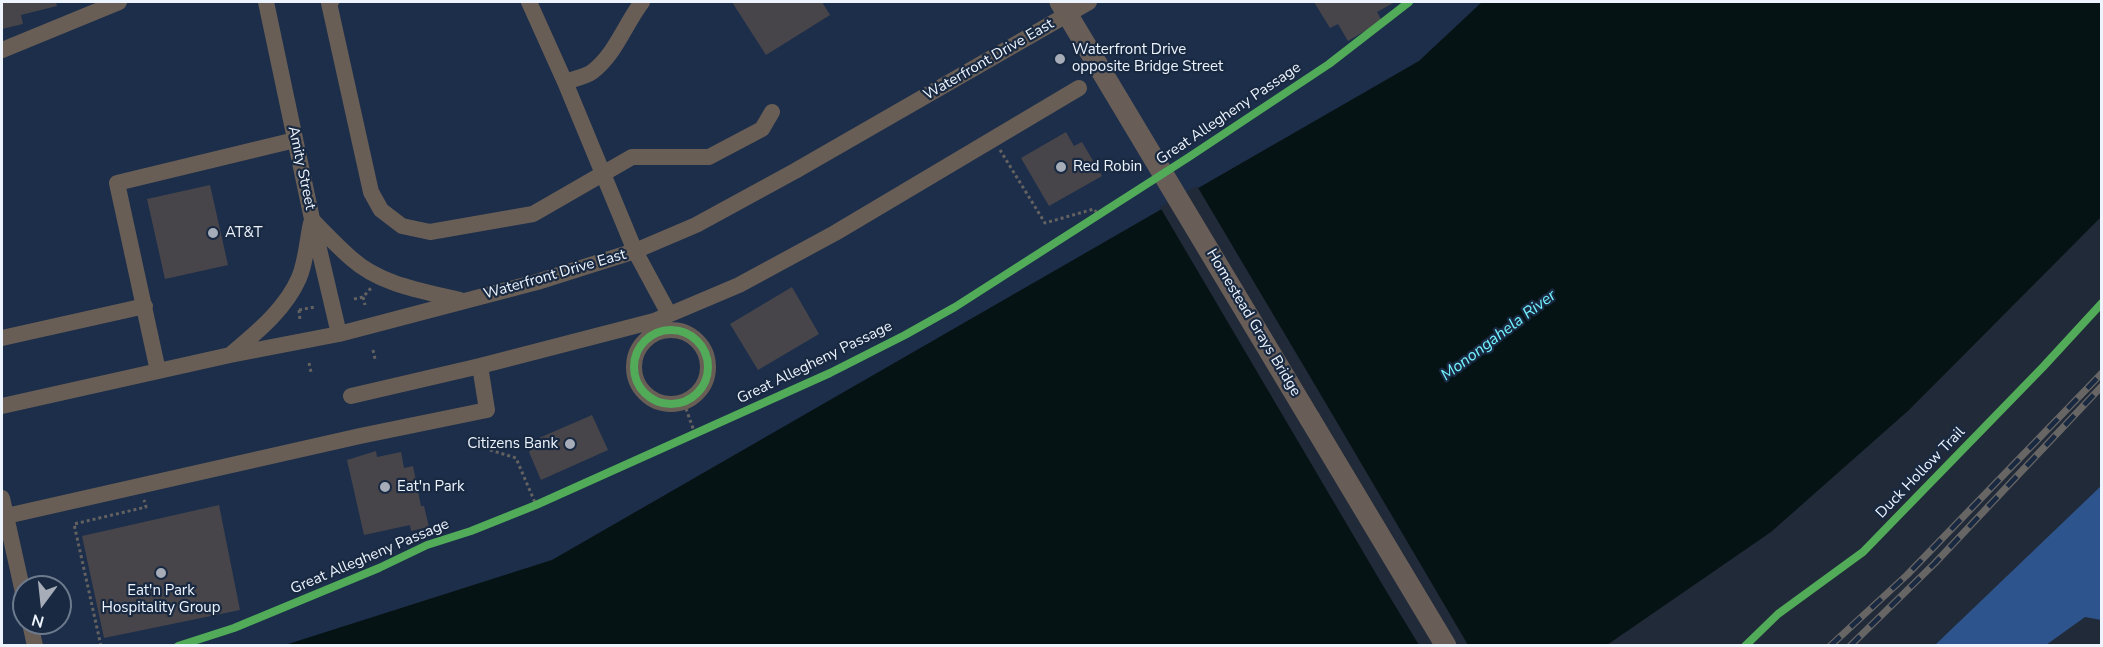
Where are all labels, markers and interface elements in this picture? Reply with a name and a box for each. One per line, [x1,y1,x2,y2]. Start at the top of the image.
street label: Waterfront Drive East [921,15,1057,105]
place label: Waterfront Drive opposite Bridge Street [1072,41,1223,76]
marker: Waterfront Drive opposite Bridge Street [1053,52,1067,66]
street label: Great Allegheny Passage [1153,59,1305,169]
street label: Amity Street [283,125,319,211]
place label: Red Robin [1073,158,1142,176]
marker: Red Robin [1054,160,1068,174]
place label: AT&T [225,224,262,242]
marker: AT&T [206,226,220,240]
street label: Waterfront Drive East [482,246,628,304]
street label: Homestead Grays Bridge [1202,246,1304,400]
water label: Monongahela River [1438,286,1560,386]
street label: Great Allegheny Passage [734,318,896,408]
street label: Duck Hollow Trail [1873,424,1969,522]
place label: Citizens Bank [467,435,558,453]
marker: Citizens Bank [563,437,577,451]
place label: Eat'n Park [397,478,464,496]
marker: Eat'n Park [378,480,392,494]
street label: Great Allegheny Passage [288,515,452,599]
marker: Eat'n Park Hospitality Group [154,566,168,580]
north arrow [12,575,72,635]
place label: Eat'n Park Hospitality Group [102,582,220,617]
text: N [29,608,46,633]

